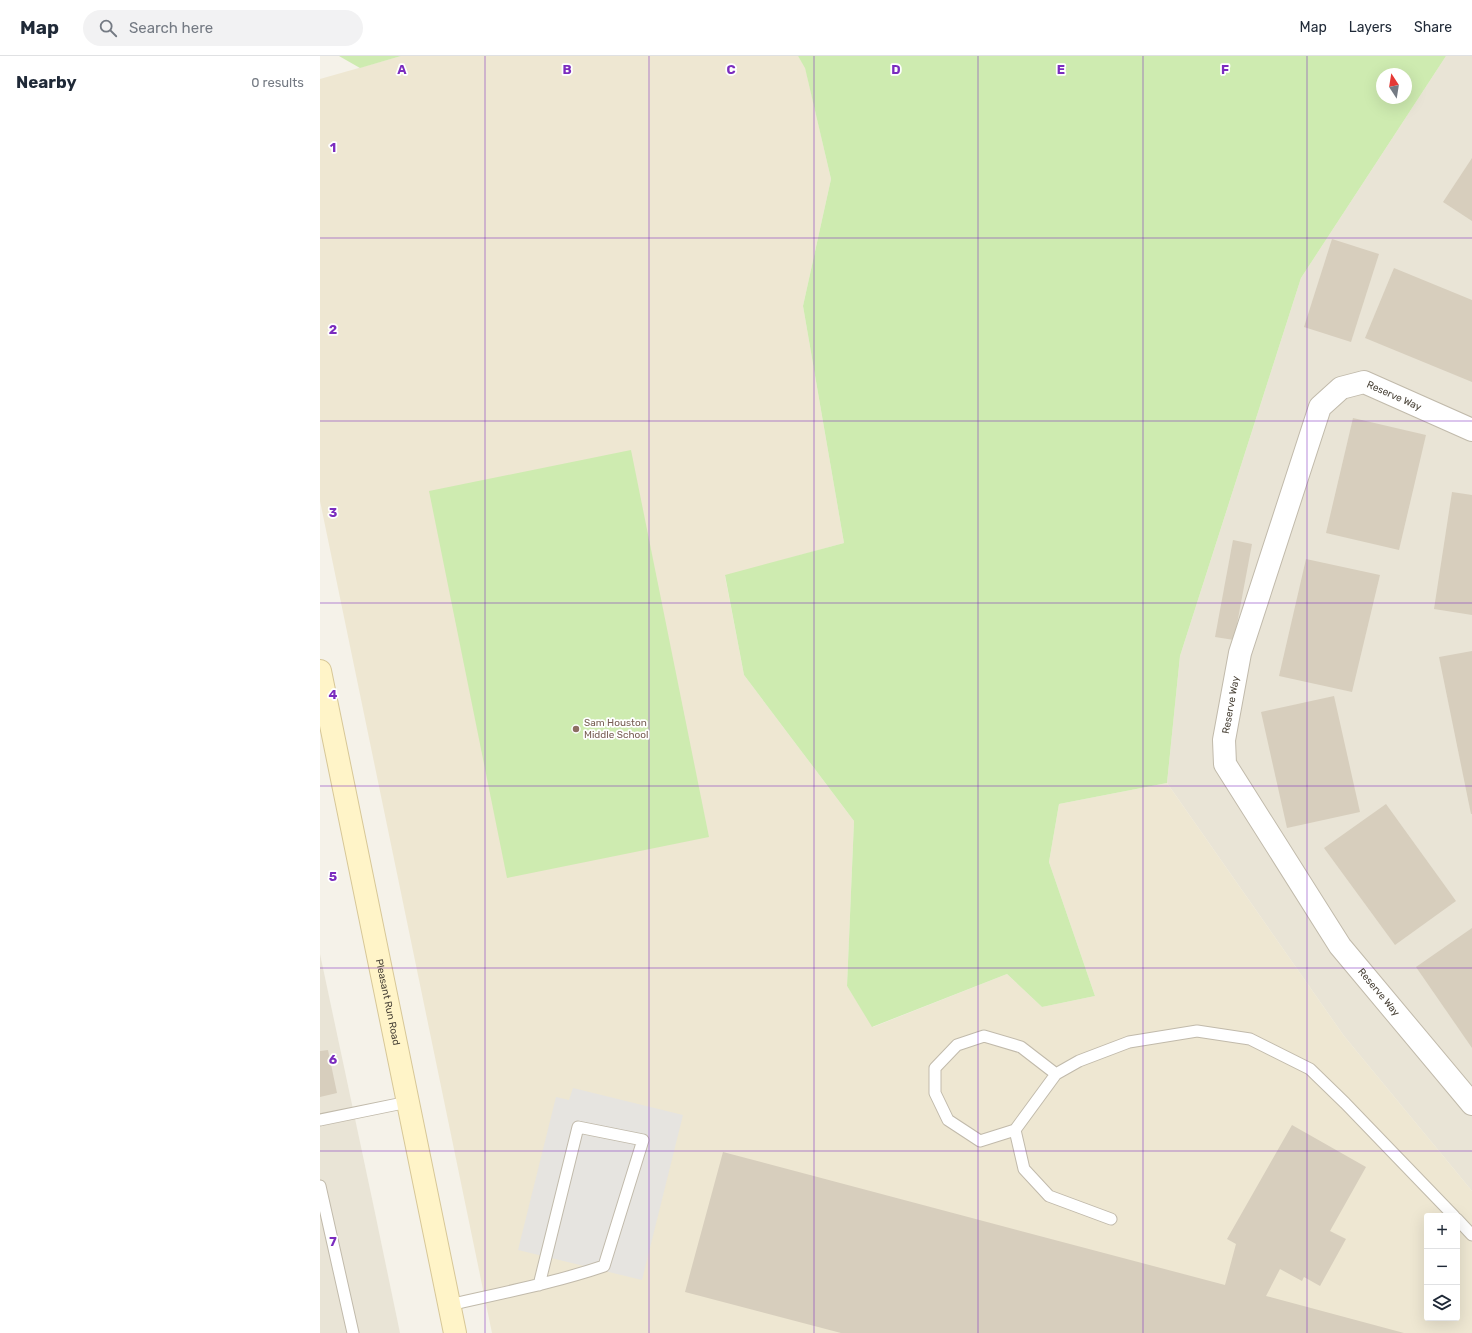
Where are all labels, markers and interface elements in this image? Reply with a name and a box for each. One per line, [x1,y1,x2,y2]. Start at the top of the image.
search box [83,10,363,46]
text: Map [20,16,59,39]
icon: search [97,17,119,39]
text: Search here [129,19,213,37]
text: Map [1300,19,1327,36]
text: Layers [1349,19,1392,36]
text: Share [1414,19,1452,36]
text: A [397,62,407,77]
text: B [562,62,572,77]
text: C [726,62,736,77]
text: D [891,62,901,77]
text: E [1057,62,1065,77]
text: F [1221,62,1229,77]
north arrow [1376,68,1412,104]
text: Nearby [16,72,77,92]
text: 0 results [251,75,304,90]
text: 1 [330,140,336,155]
text: 2 [329,322,337,337]
street label: Reserve Way [1365,379,1424,414]
text: 3 [329,505,338,520]
street label: Reserve Way [1220,675,1242,735]
text: 4 [329,687,338,702]
place label: Sam Houston Middle School [584,717,648,741]
marker: Sam Houston Middle School [571,724,581,734]
text: 5 [329,869,337,884]
street label: Pleasant Run Road [373,958,402,1046]
street label: Reserve Way [1355,966,1402,1019]
text: 6 [329,1052,338,1067]
map controls [1424,1213,1460,1321]
button: + [1424,1213,1460,1249]
text: 7 [329,1234,337,1249]
button: − [1424,1249,1460,1285]
button: layers [1424,1285,1460,1321]

